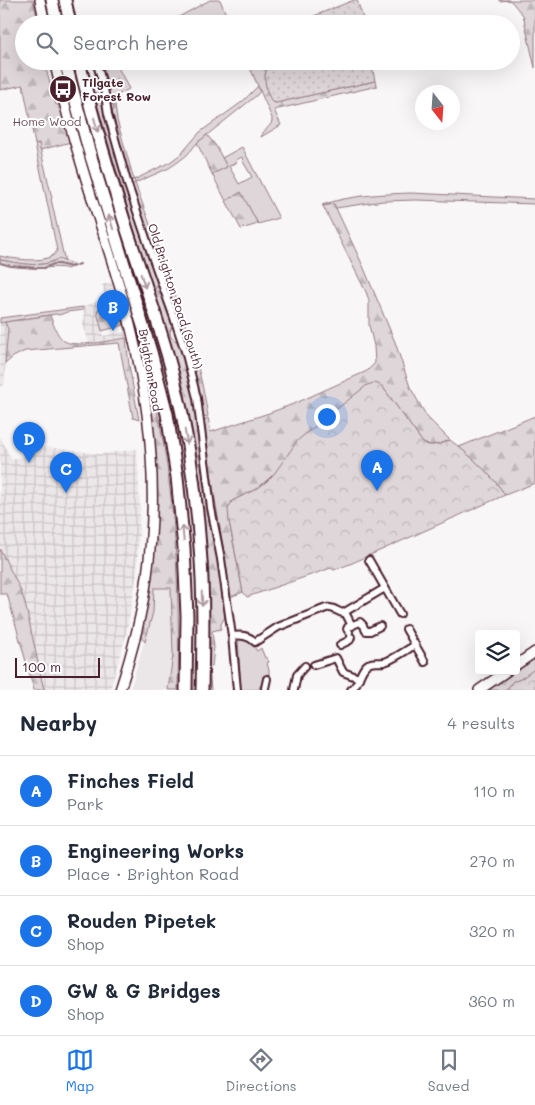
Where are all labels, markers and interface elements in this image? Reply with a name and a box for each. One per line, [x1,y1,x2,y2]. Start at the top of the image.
search box [15,15,520,70]
icon: search [33,29,61,57]
text: Search here [73,30,189,55]
bus stop icon: Tilgate Forest Row [48,74,78,104]
place label: Tilgate Forest Row [82,74,151,104]
north arrow [415,85,460,130]
park label: Home Wood [13,113,82,129]
one-way arrow [91,117,101,133]
one-way arrow [106,215,115,231]
street label: Old Brighton Road (South) [146,221,206,371]
one-way arrow [139,272,149,288]
pin: B [97,290,129,331]
street label: Brighton Road [137,328,165,412]
your location [314,404,340,430]
pin: D [13,422,45,463]
one-way arrow [181,429,191,445]
pin: A [361,450,393,491]
pin: C [50,452,82,493]
one-way arrow [178,525,187,541]
one-way arrow [197,590,207,607]
map controls [475,630,520,675]
button: layers [475,630,520,675]
scale bar [15,655,100,678]
text: 100 m [22,657,61,676]
text: Nearby [20,709,97,736]
text: 4 results [447,712,515,733]
text: Finches Field [67,768,194,793]
text: A [30,780,42,801]
text: 110 m [473,780,515,801]
text: Park [67,793,103,814]
text: Engineering Works [67,838,244,863]
text: B [31,850,41,871]
text: 270 m [469,850,515,871]
text: Place · Brighton Road [67,863,239,884]
text: Rouden Pipetek [67,908,216,933]
text: C [30,920,42,941]
text: 320 m [469,920,515,941]
text: Shop [67,933,104,954]
text: GW & G Bridges [67,978,221,1003]
text: D [30,990,42,1011]
text: 360 m [468,990,515,1011]
text: Shop [67,1003,104,1024]
tab: Map [66,1046,94,1095]
tab: Directions [225,1046,297,1095]
tab: Saved [428,1046,469,1095]

